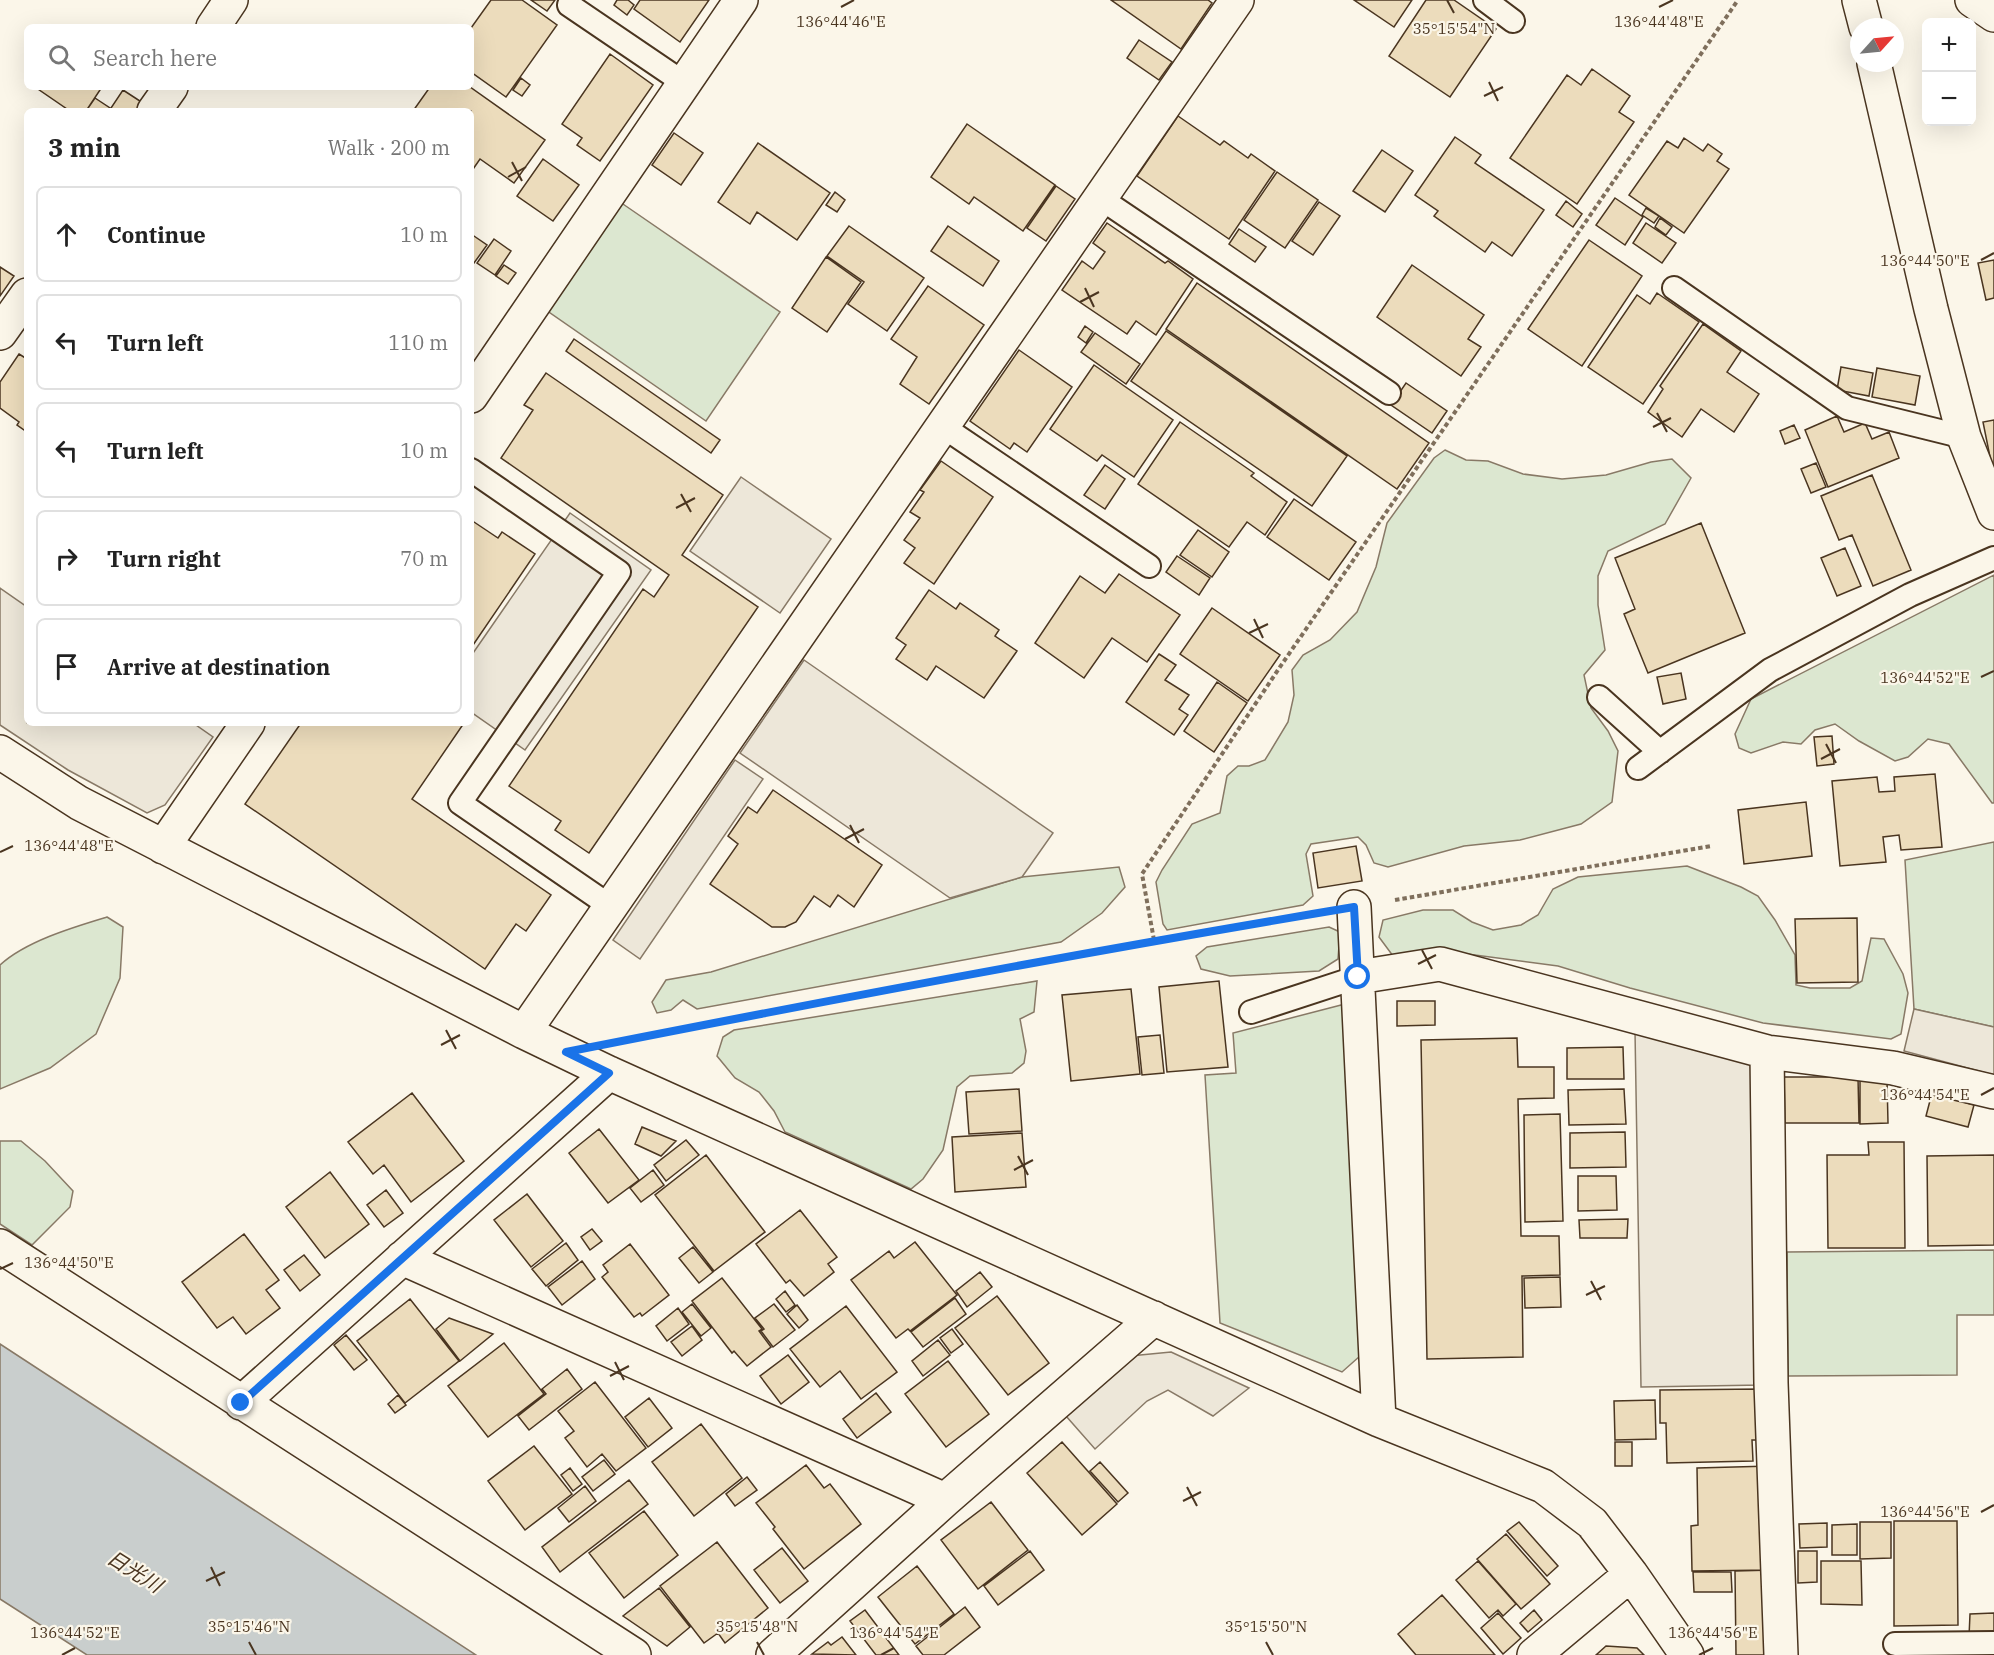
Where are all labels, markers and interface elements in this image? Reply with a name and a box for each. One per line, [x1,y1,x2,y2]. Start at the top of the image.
text: 136°44'46"E [796,12,886,31]
text: 136°44'48"E [1614,12,1704,31]
north arrow [1850,18,1904,72]
map controls [1922,18,1976,126]
button: + [1922,18,1976,72]
text: 35°15'54"N [1413,19,1495,38]
search box [24,24,474,90]
icon: search [45,41,78,74]
text: Search here [93,43,217,72]
button: − [1922,72,1976,126]
text: 3 min [48,130,121,164]
text: Walk · 200 m [328,134,450,161]
icon: ahead [50,218,83,251]
text: Continue [107,220,206,249]
text: 10 m [400,221,448,248]
text: 136°44'50"E [1880,251,1970,270]
icon: left [50,326,83,359]
text: Turn left [107,328,203,357]
text: 110 m [388,329,448,356]
icon: left [50,434,83,467]
text: Turn left [107,436,203,465]
text: 10 m [400,437,448,464]
icon: right [50,542,83,575]
text: Turn right [107,544,221,573]
text: 70 m [400,545,448,572]
icon: arrive [50,650,83,683]
text: Arrive at destination [107,652,330,681]
text: 136°44'52"E [1880,668,1970,687]
text: 136°44'48"E [24,836,114,855]
route start [1344,963,1370,989]
text: 136°44'54"E [1880,1085,1970,1104]
text: 136°44'50"E [24,1253,114,1272]
route end [227,1389,253,1415]
text: 136°44'56"E [1880,1502,1970,1521]
water label: 日光川 [102,1544,169,1599]
text: 35°15'46"N [208,1617,290,1636]
text: 35°15'48"N [716,1617,798,1636]
text: 35°15'50"N [1225,1617,1307,1636]
text: 136°44'52"E [30,1623,120,1642]
text: 136°44'54"E [849,1623,939,1642]
text: 136°44'56"E [1668,1623,1758,1642]

